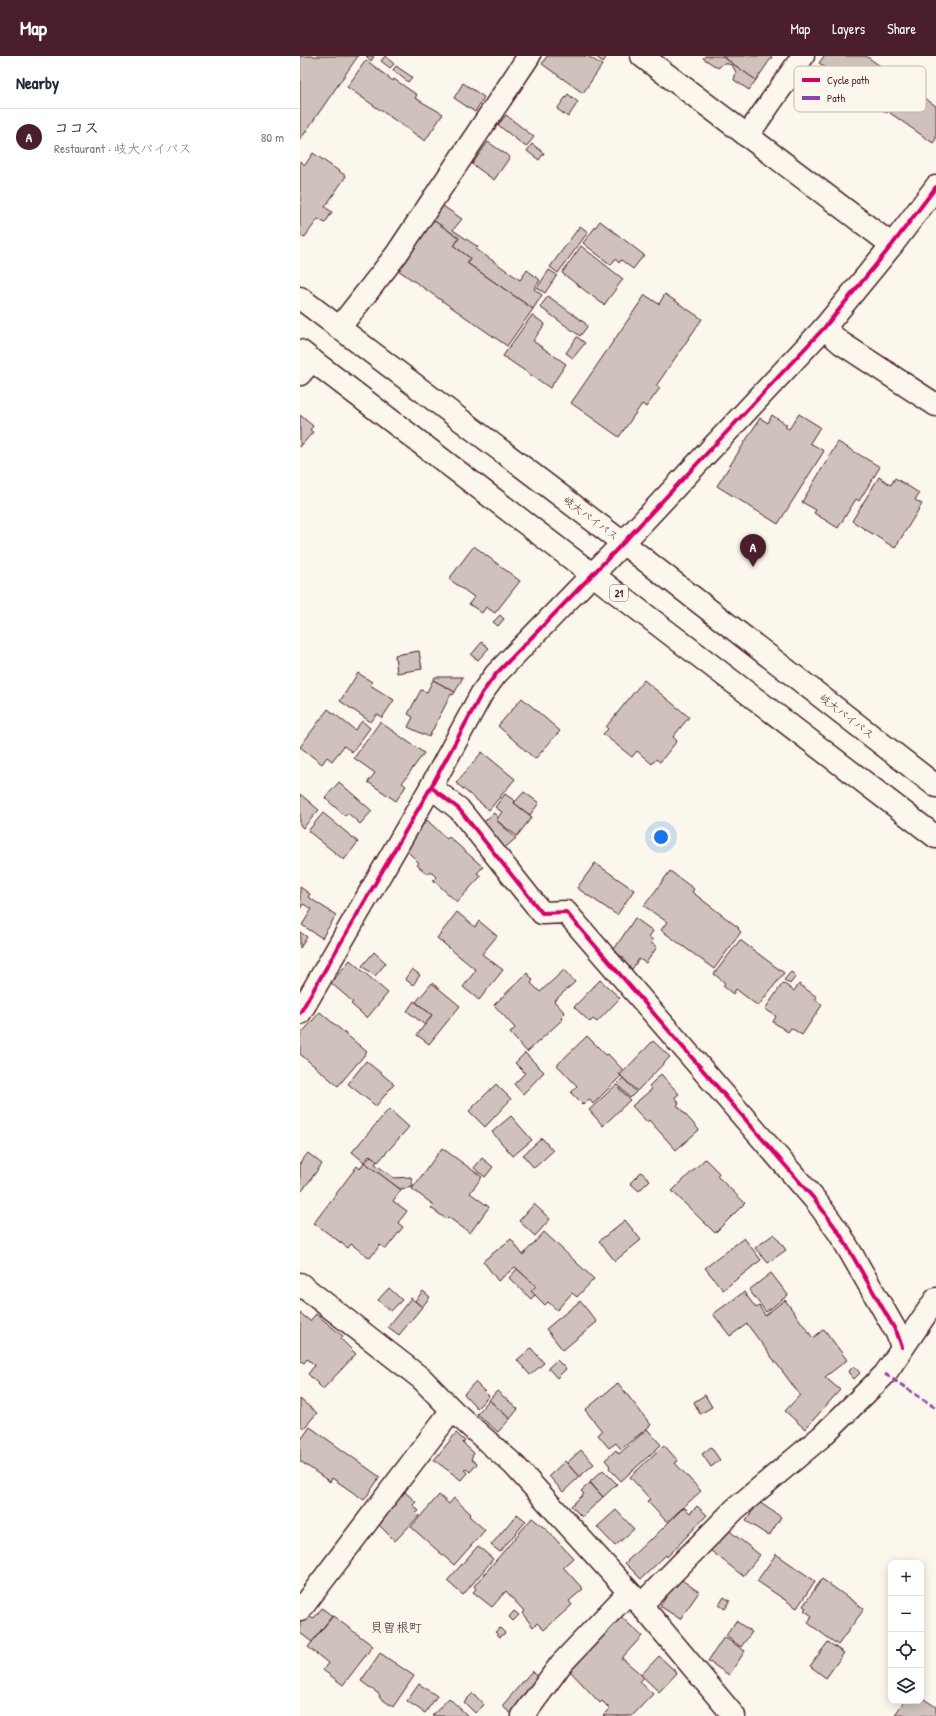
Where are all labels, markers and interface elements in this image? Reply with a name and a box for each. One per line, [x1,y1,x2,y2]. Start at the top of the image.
text: Map [20,15,47,41]
text: Map [790,19,810,38]
text: Layers [832,19,865,38]
text: Share [887,19,916,38]
legend [794,66,926,112]
text: Nearby [16,71,59,94]
text: Cycle path [827,73,870,87]
text: Path [827,91,845,105]
text: ココス [54,117,99,138]
text: A [26,128,32,146]
text: 80 m [261,128,284,146]
text: Restaurant · 岐大バイパス [54,139,192,157]
street label: 岐大バイパス [561,493,621,543]
pin: A [740,534,766,567]
road number: 21 [610,585,628,601]
street label: 岐大バイパス [817,690,877,742]
your location [651,827,671,847]
map controls [888,1560,924,1704]
button: + [888,1560,924,1596]
button: − [888,1596,924,1632]
district label: 貝曽根町 [370,1618,422,1636]
button: locate [888,1632,924,1668]
button: layers [888,1668,924,1704]

